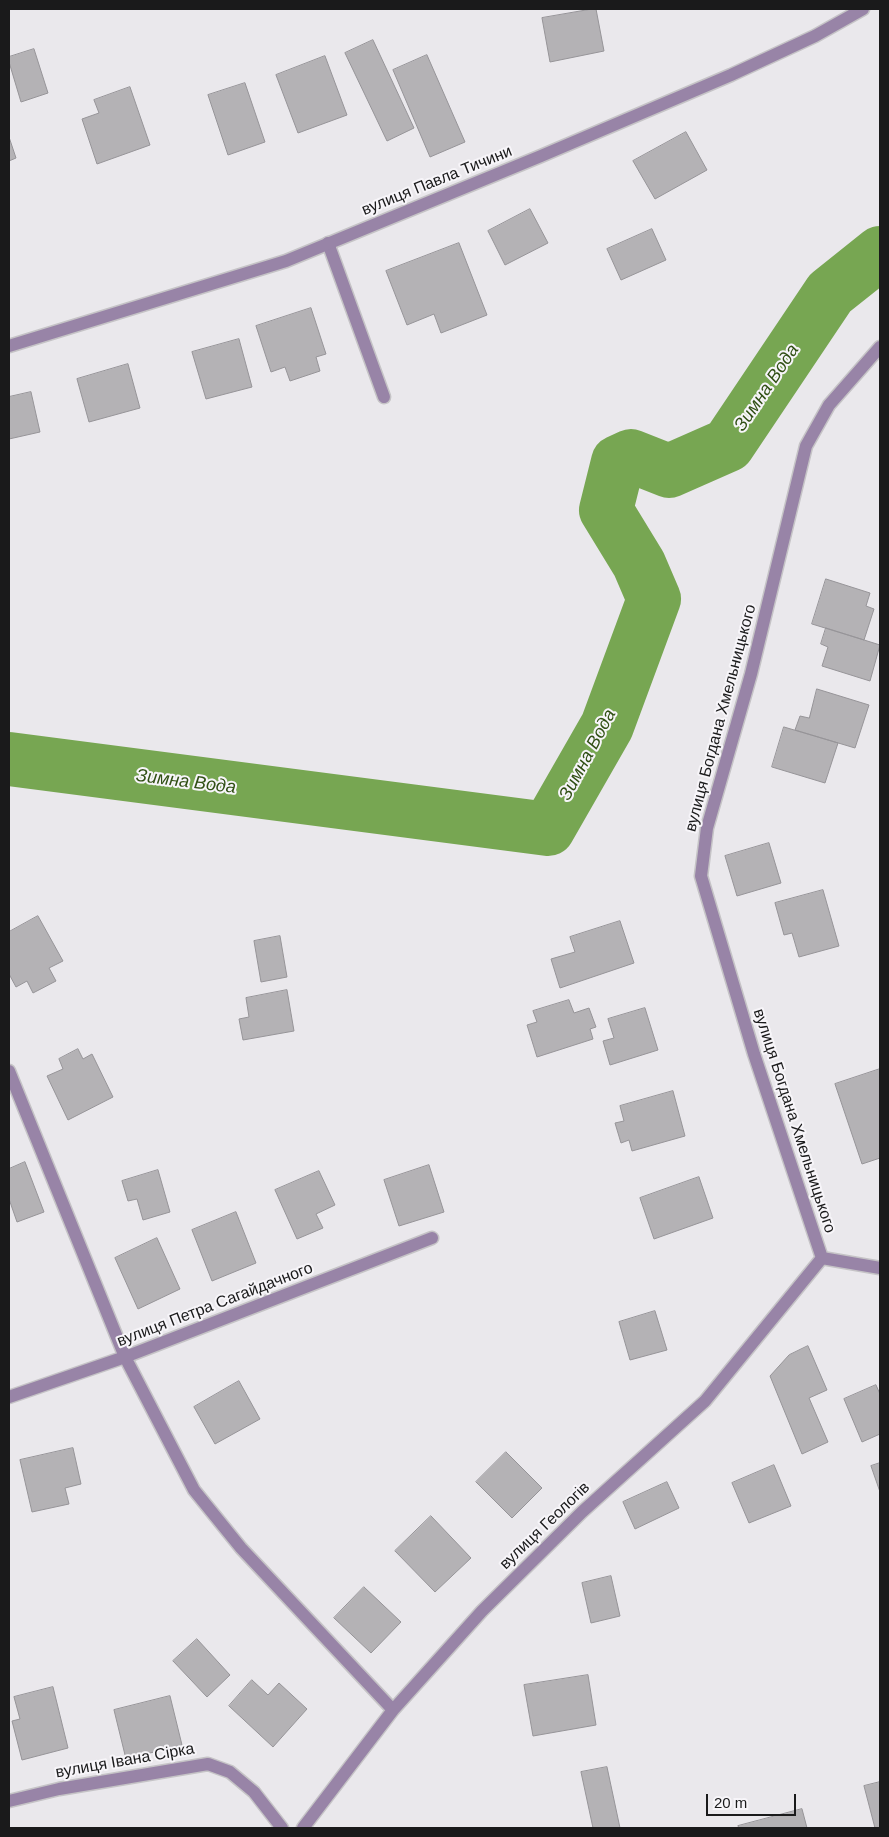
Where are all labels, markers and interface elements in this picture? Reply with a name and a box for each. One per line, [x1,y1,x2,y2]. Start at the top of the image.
street label: вулиця Павла Тичини [359,142,515,220]
water label: Зимна Вода [730,340,804,436]
street label: вулиця Богдана Хмельницького [681,602,761,834]
water label: Зимна Вода [555,706,621,804]
water label: Зимна Вода [135,765,237,799]
street label: вулиця Богдана Хмельницького [749,1006,839,1236]
street label: вулиця Петра Сагайдачного [114,1259,316,1351]
street label: вулиця Геологів [496,1478,594,1574]
street label: вулиця Івана Сірка [54,1739,196,1783]
scale bar [709,1784,799,1816]
text: 20 m [714,1794,747,1811]

